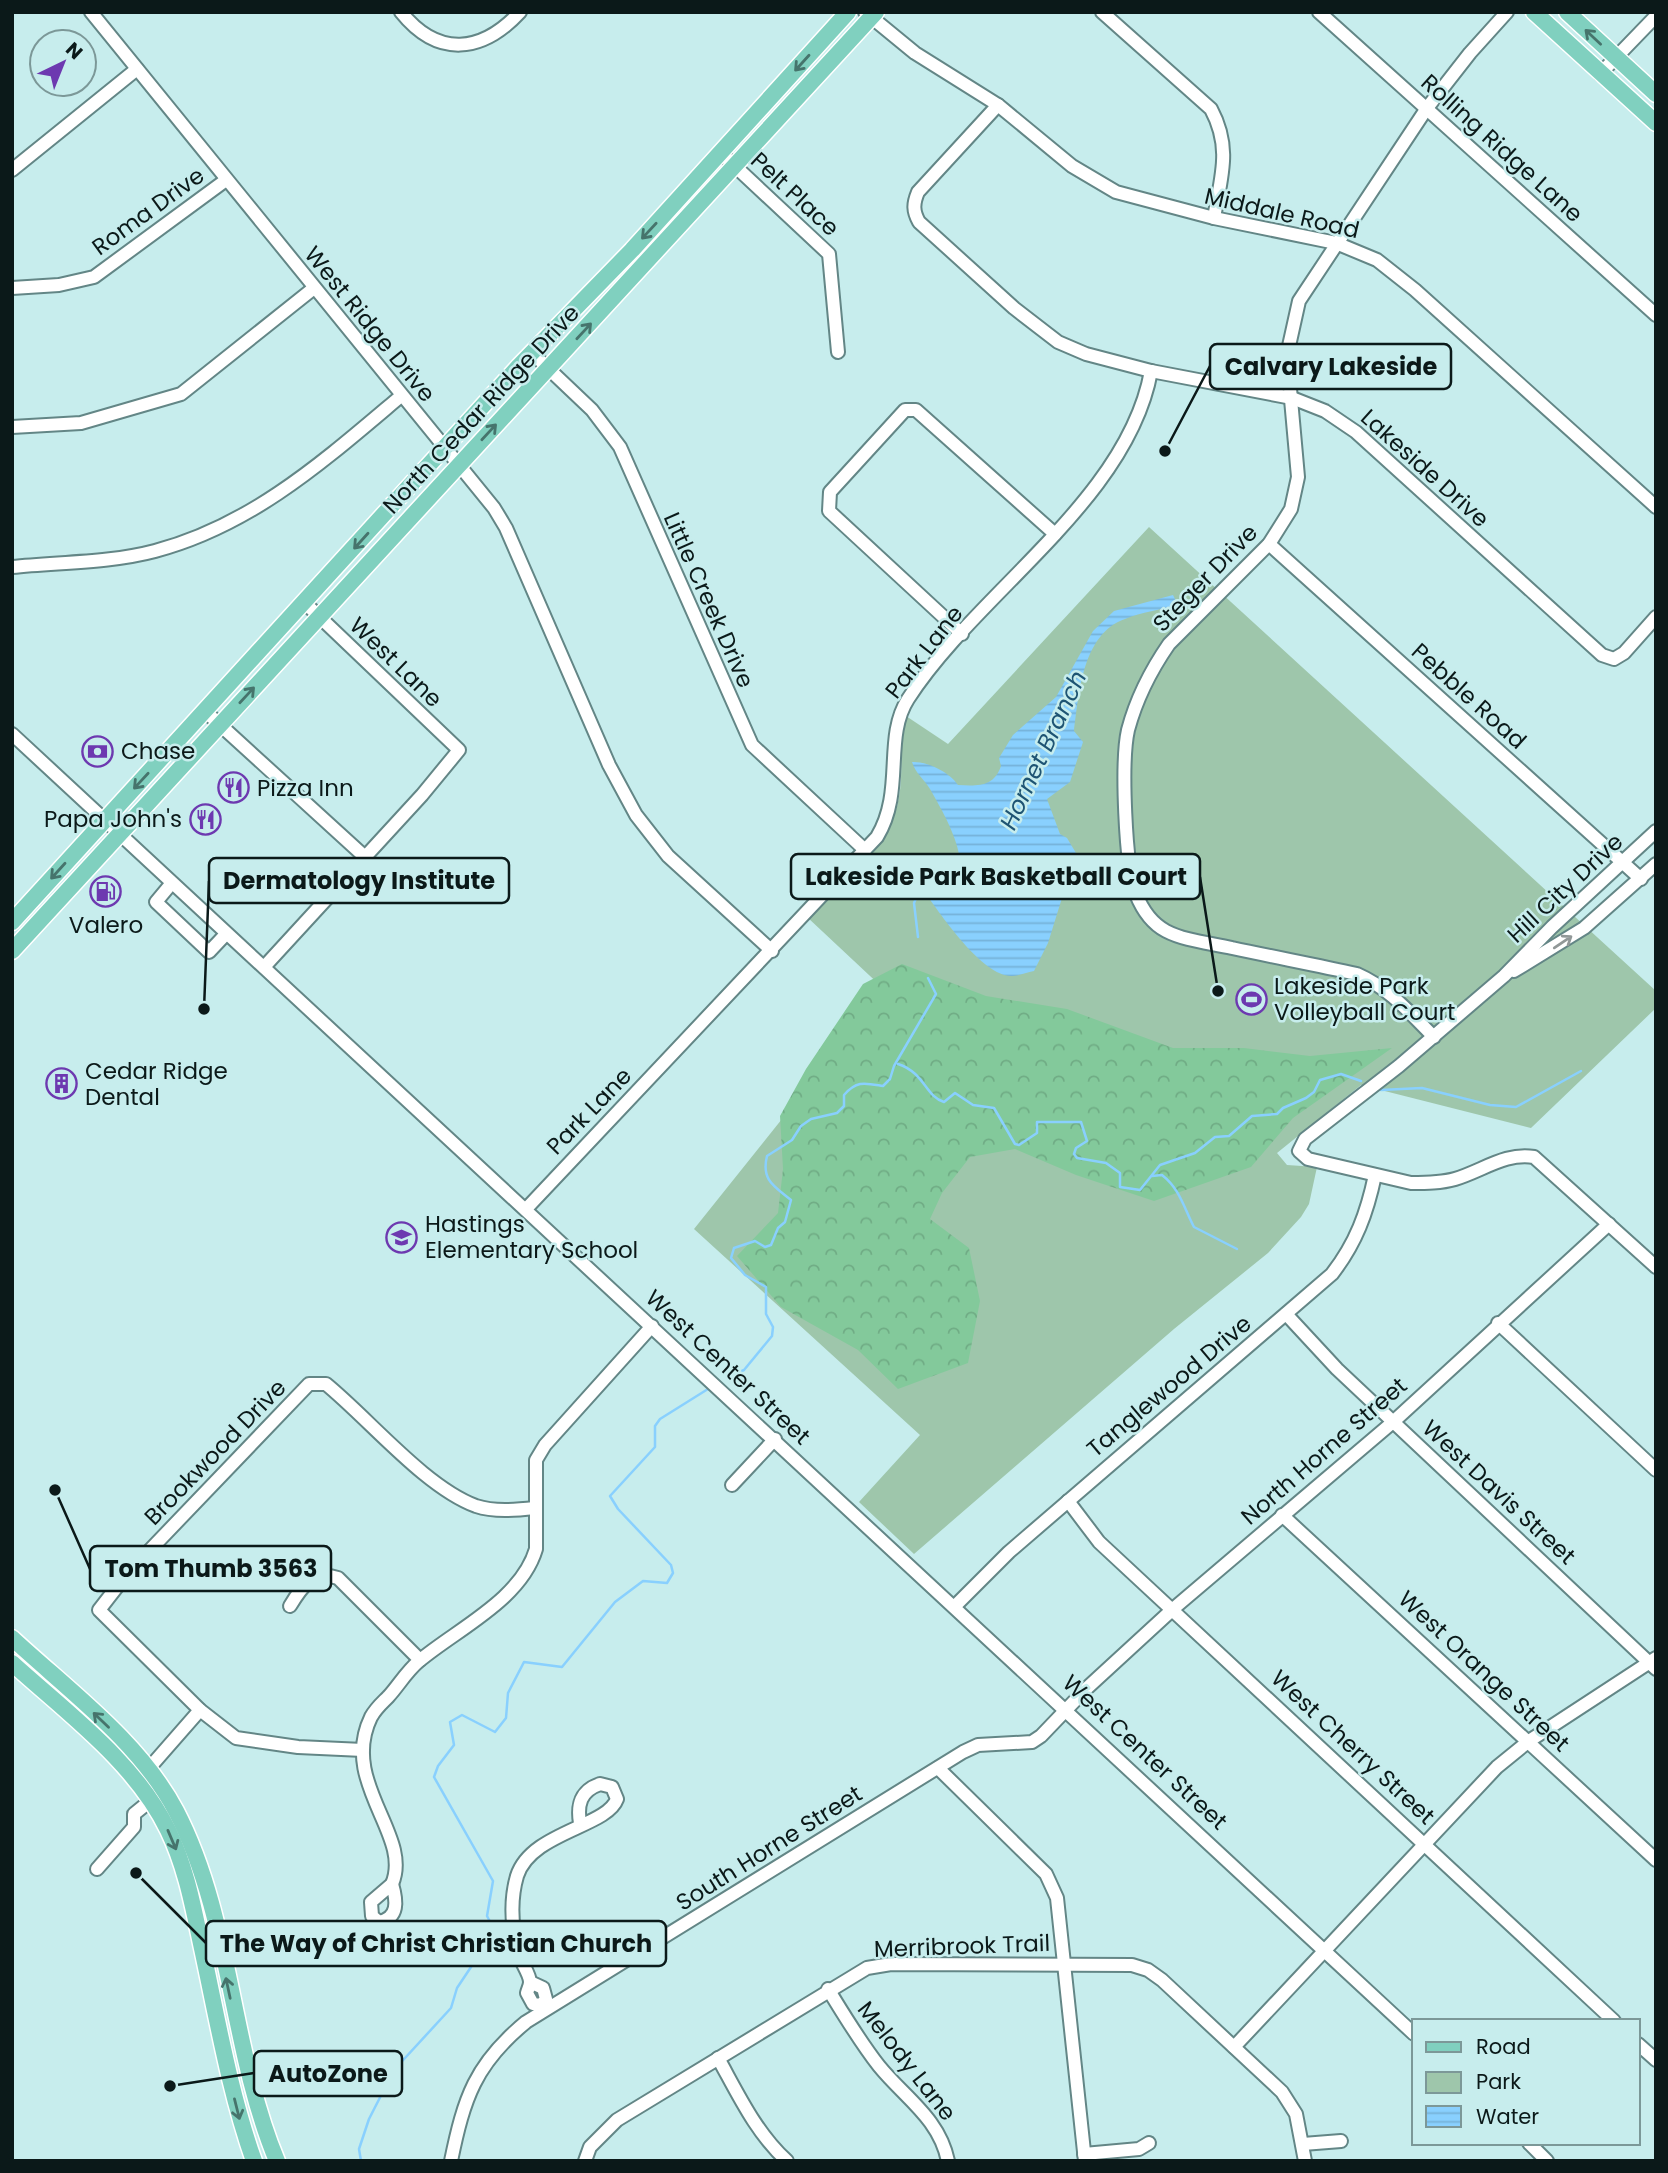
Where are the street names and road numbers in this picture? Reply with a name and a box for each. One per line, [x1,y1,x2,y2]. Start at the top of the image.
street label: Rolling Ridge Lane [1414,67,1590,229]
street label: Pelt Place [744,145,846,243]
street label: Roma Drive [85,159,211,263]
street label: Middale Road [1201,180,1363,246]
street label: West Ridge Drive [297,239,443,409]
street label: North Cedar Ridge Drive [375,297,587,521]
street label: Lakeside Drive [1354,402,1496,534]
street label: Little Creek Drive [656,507,762,693]
street label: Steger Drive [1145,517,1265,639]
street label: Park Lane [878,599,970,705]
street label: West Lane [343,610,449,714]
street label: Pebble Road [1405,636,1533,756]
street label: Hill City Drive [1500,826,1630,950]
street label: Park Lane [539,1060,639,1162]
street label: West Center Street [639,1282,817,1452]
street label: Tanglewood Drive [1080,1308,1258,1464]
street label: North Horne Street [1234,1370,1414,1532]
street label: Brookwood Drive [137,1372,293,1532]
street label: West Davis Street [1415,1412,1583,1572]
street label: West Orange Street [1391,1583,1577,1759]
street label: West Cherry Street [1264,1662,1442,1832]
street label: West Center Street [1056,1667,1234,1837]
street label: South Horne Street [670,1778,868,1918]
street label: Merribrook Trail [873,1927,1051,1965]
street label: Melody Lane [850,1995,964,2127]

